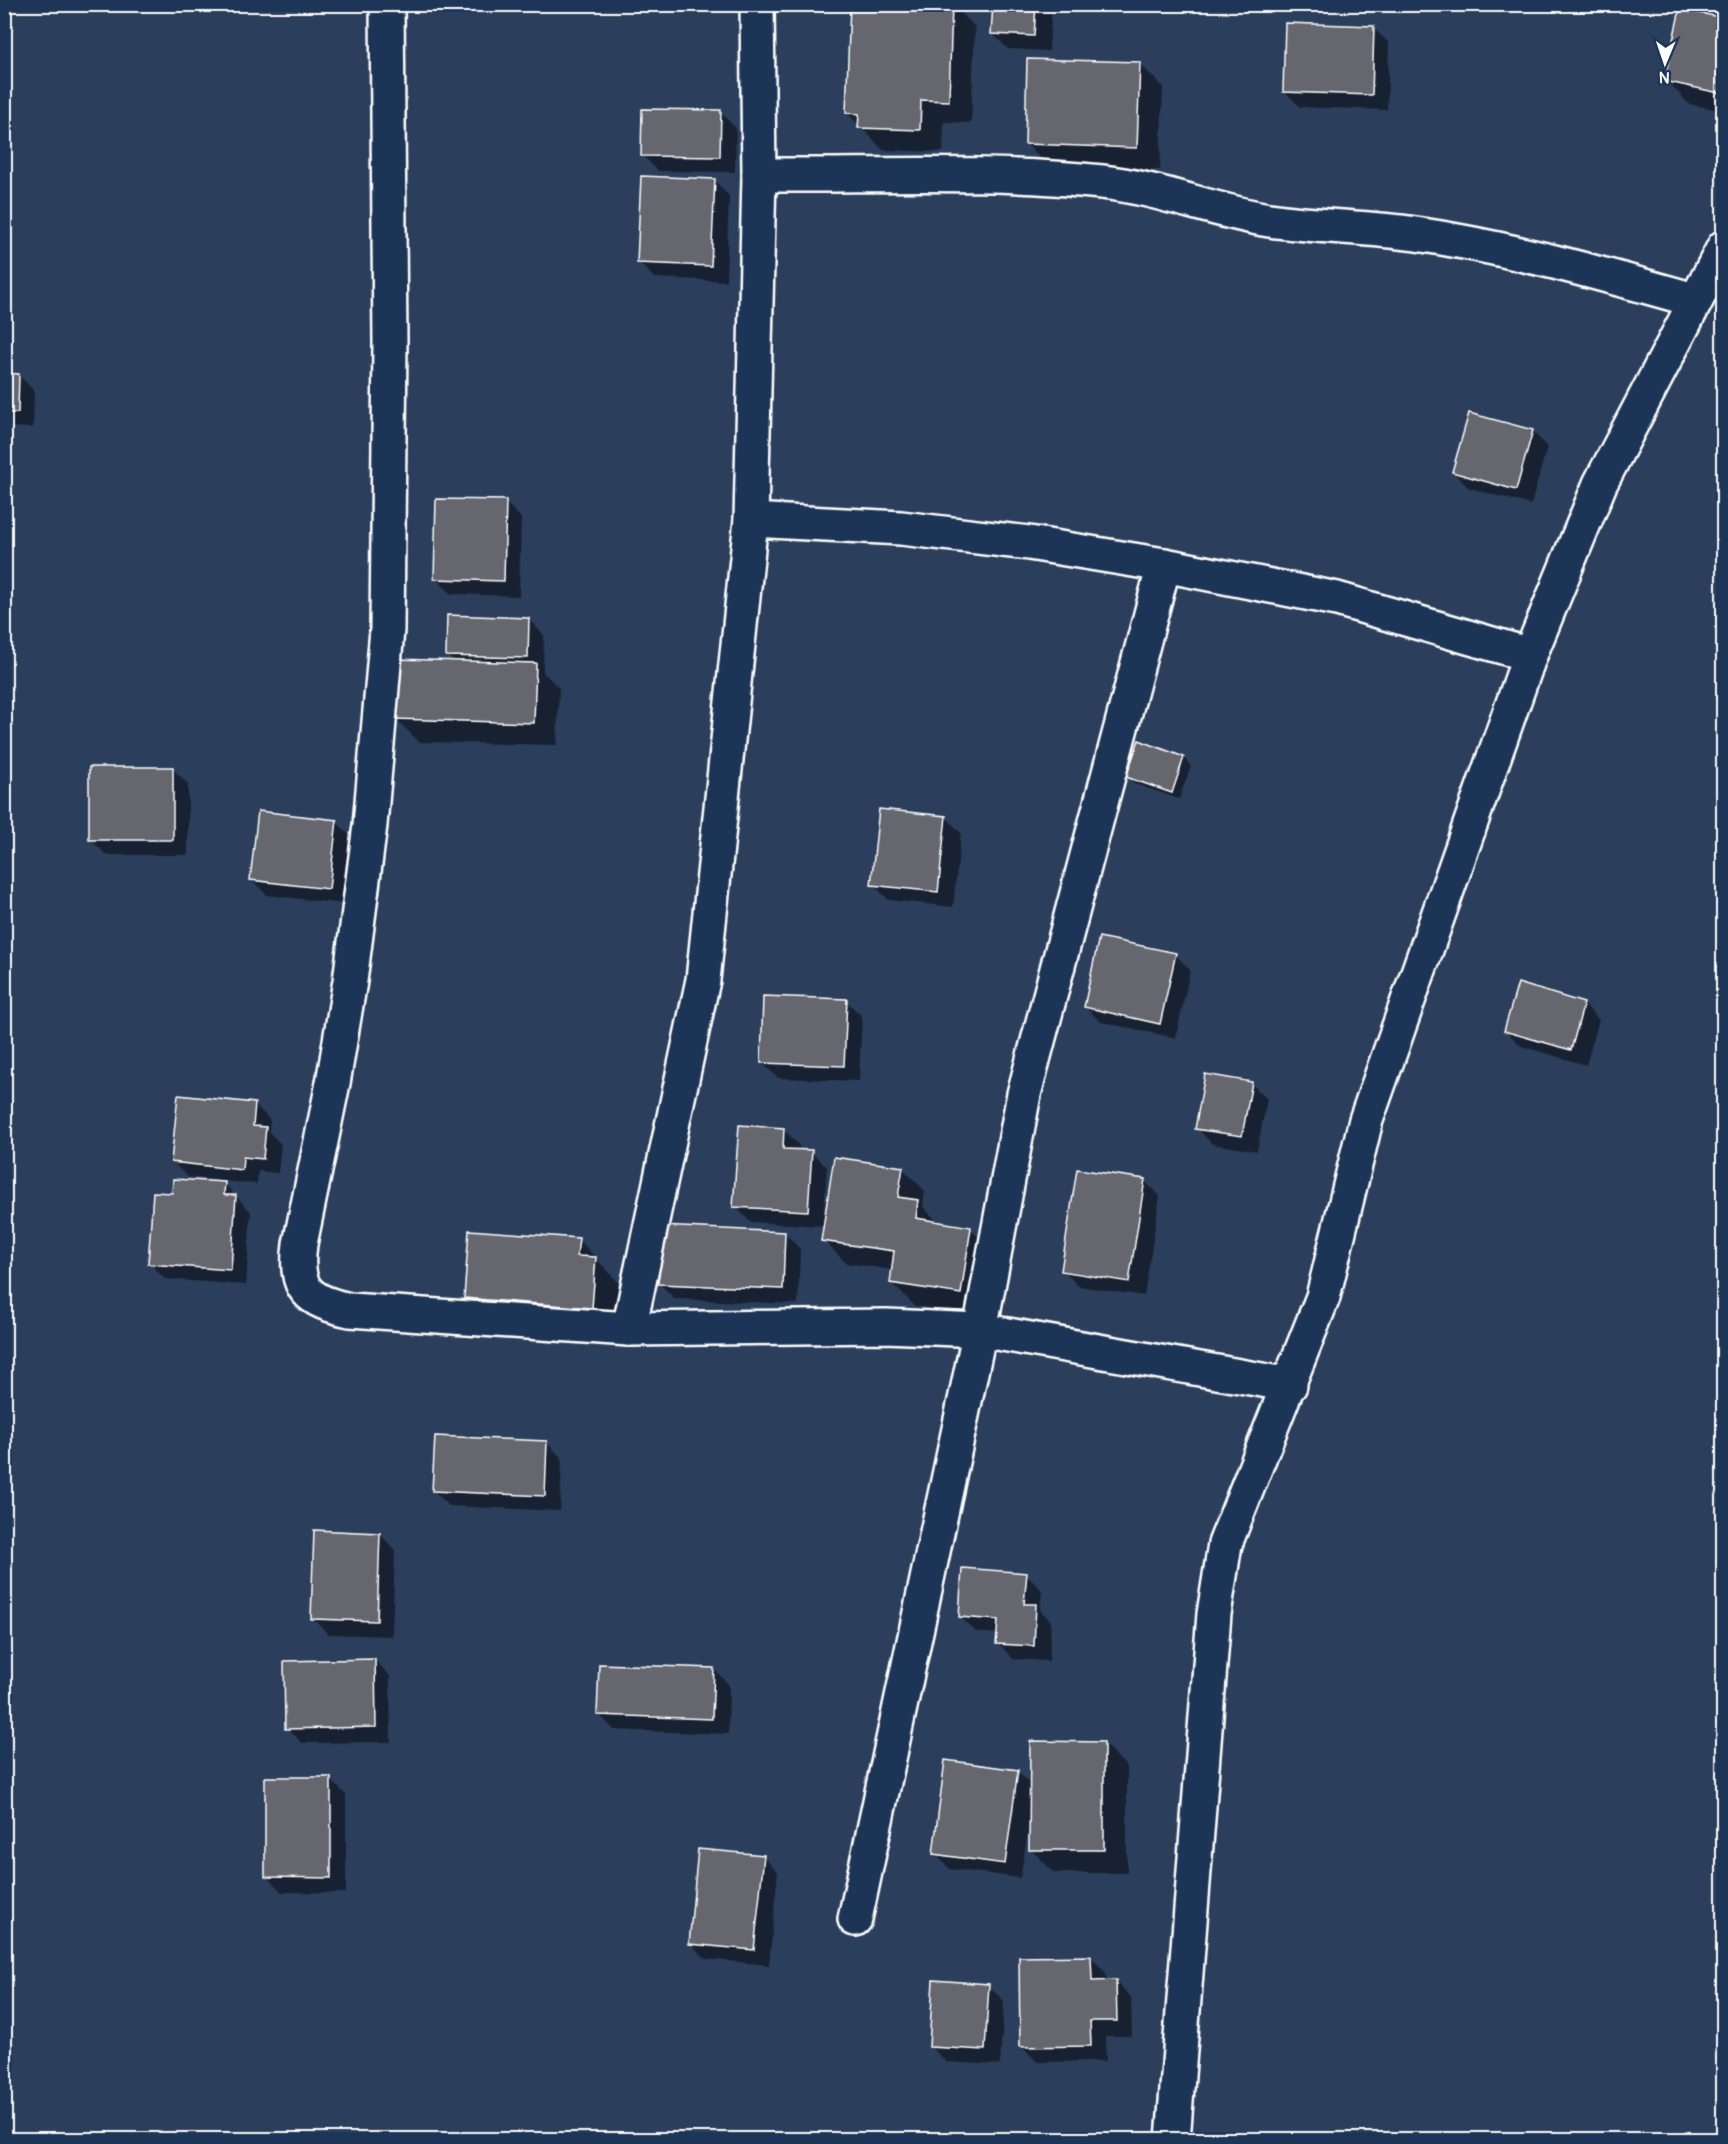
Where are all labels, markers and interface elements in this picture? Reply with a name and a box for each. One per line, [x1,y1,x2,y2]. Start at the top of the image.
north arrow [1635,33,1695,93]
text: N [1659,67,1670,87]

